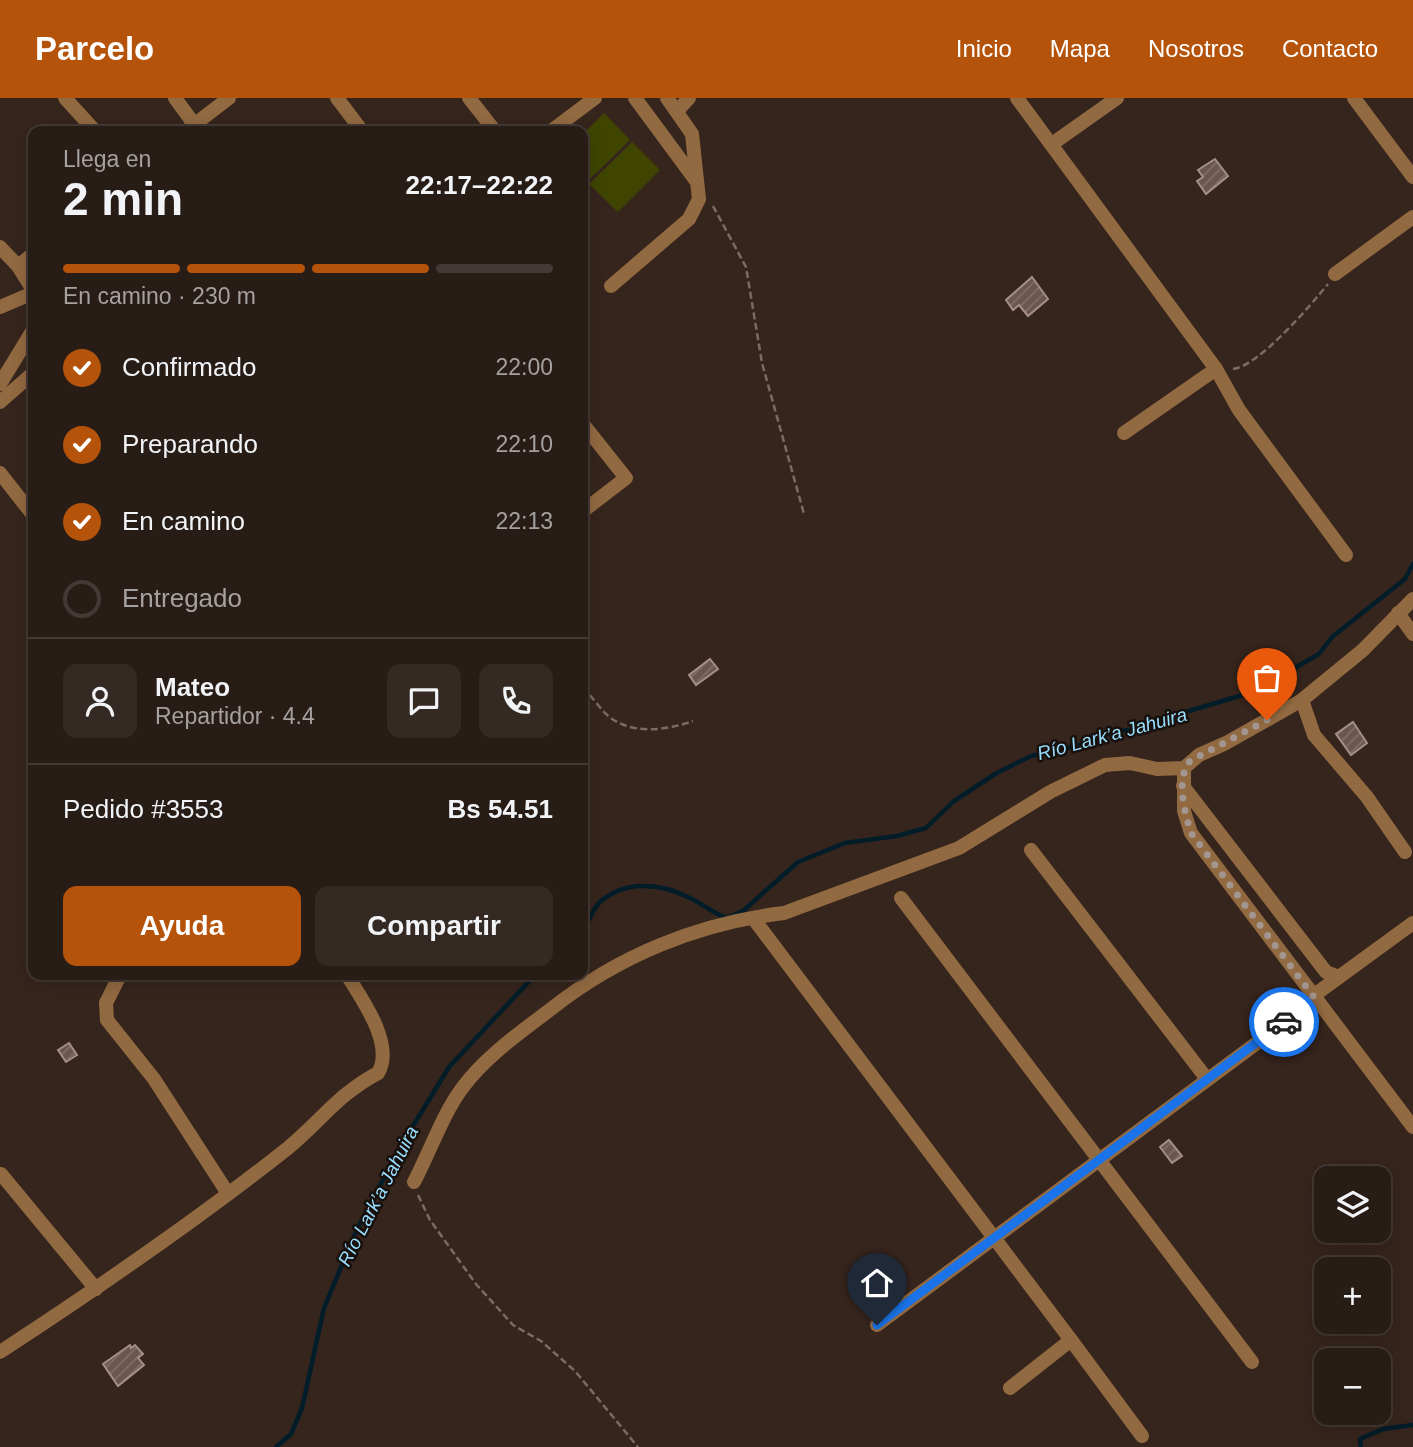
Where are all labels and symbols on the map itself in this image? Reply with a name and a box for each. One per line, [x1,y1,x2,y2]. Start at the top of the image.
pin [1237,648,1297,720]
water label: Río Lark’a Jahuira [1035,704,1189,764]
courier [1249,987,1319,1057]
water label: Río Lark’a Jahuira [334,1123,422,1269]
pin [847,1253,907,1325]

